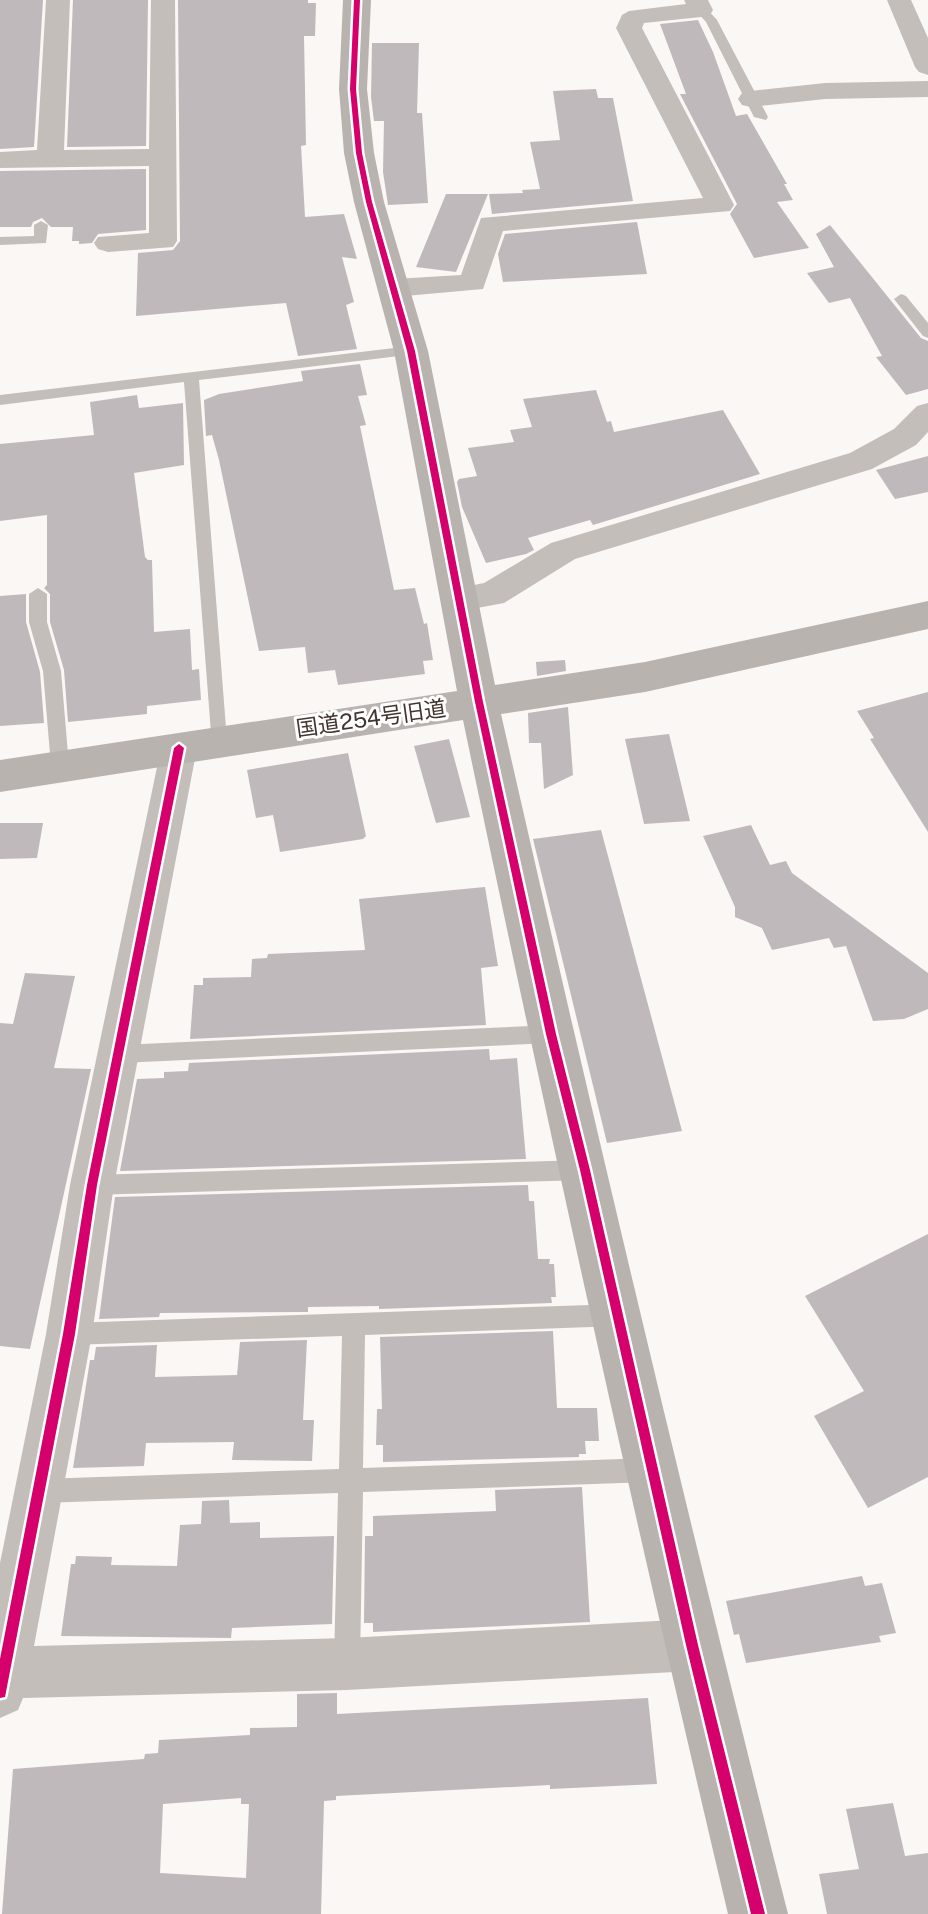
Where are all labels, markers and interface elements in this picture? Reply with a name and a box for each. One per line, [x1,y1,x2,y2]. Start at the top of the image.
street label: 国道254号旧道 [294,695,448,741]

